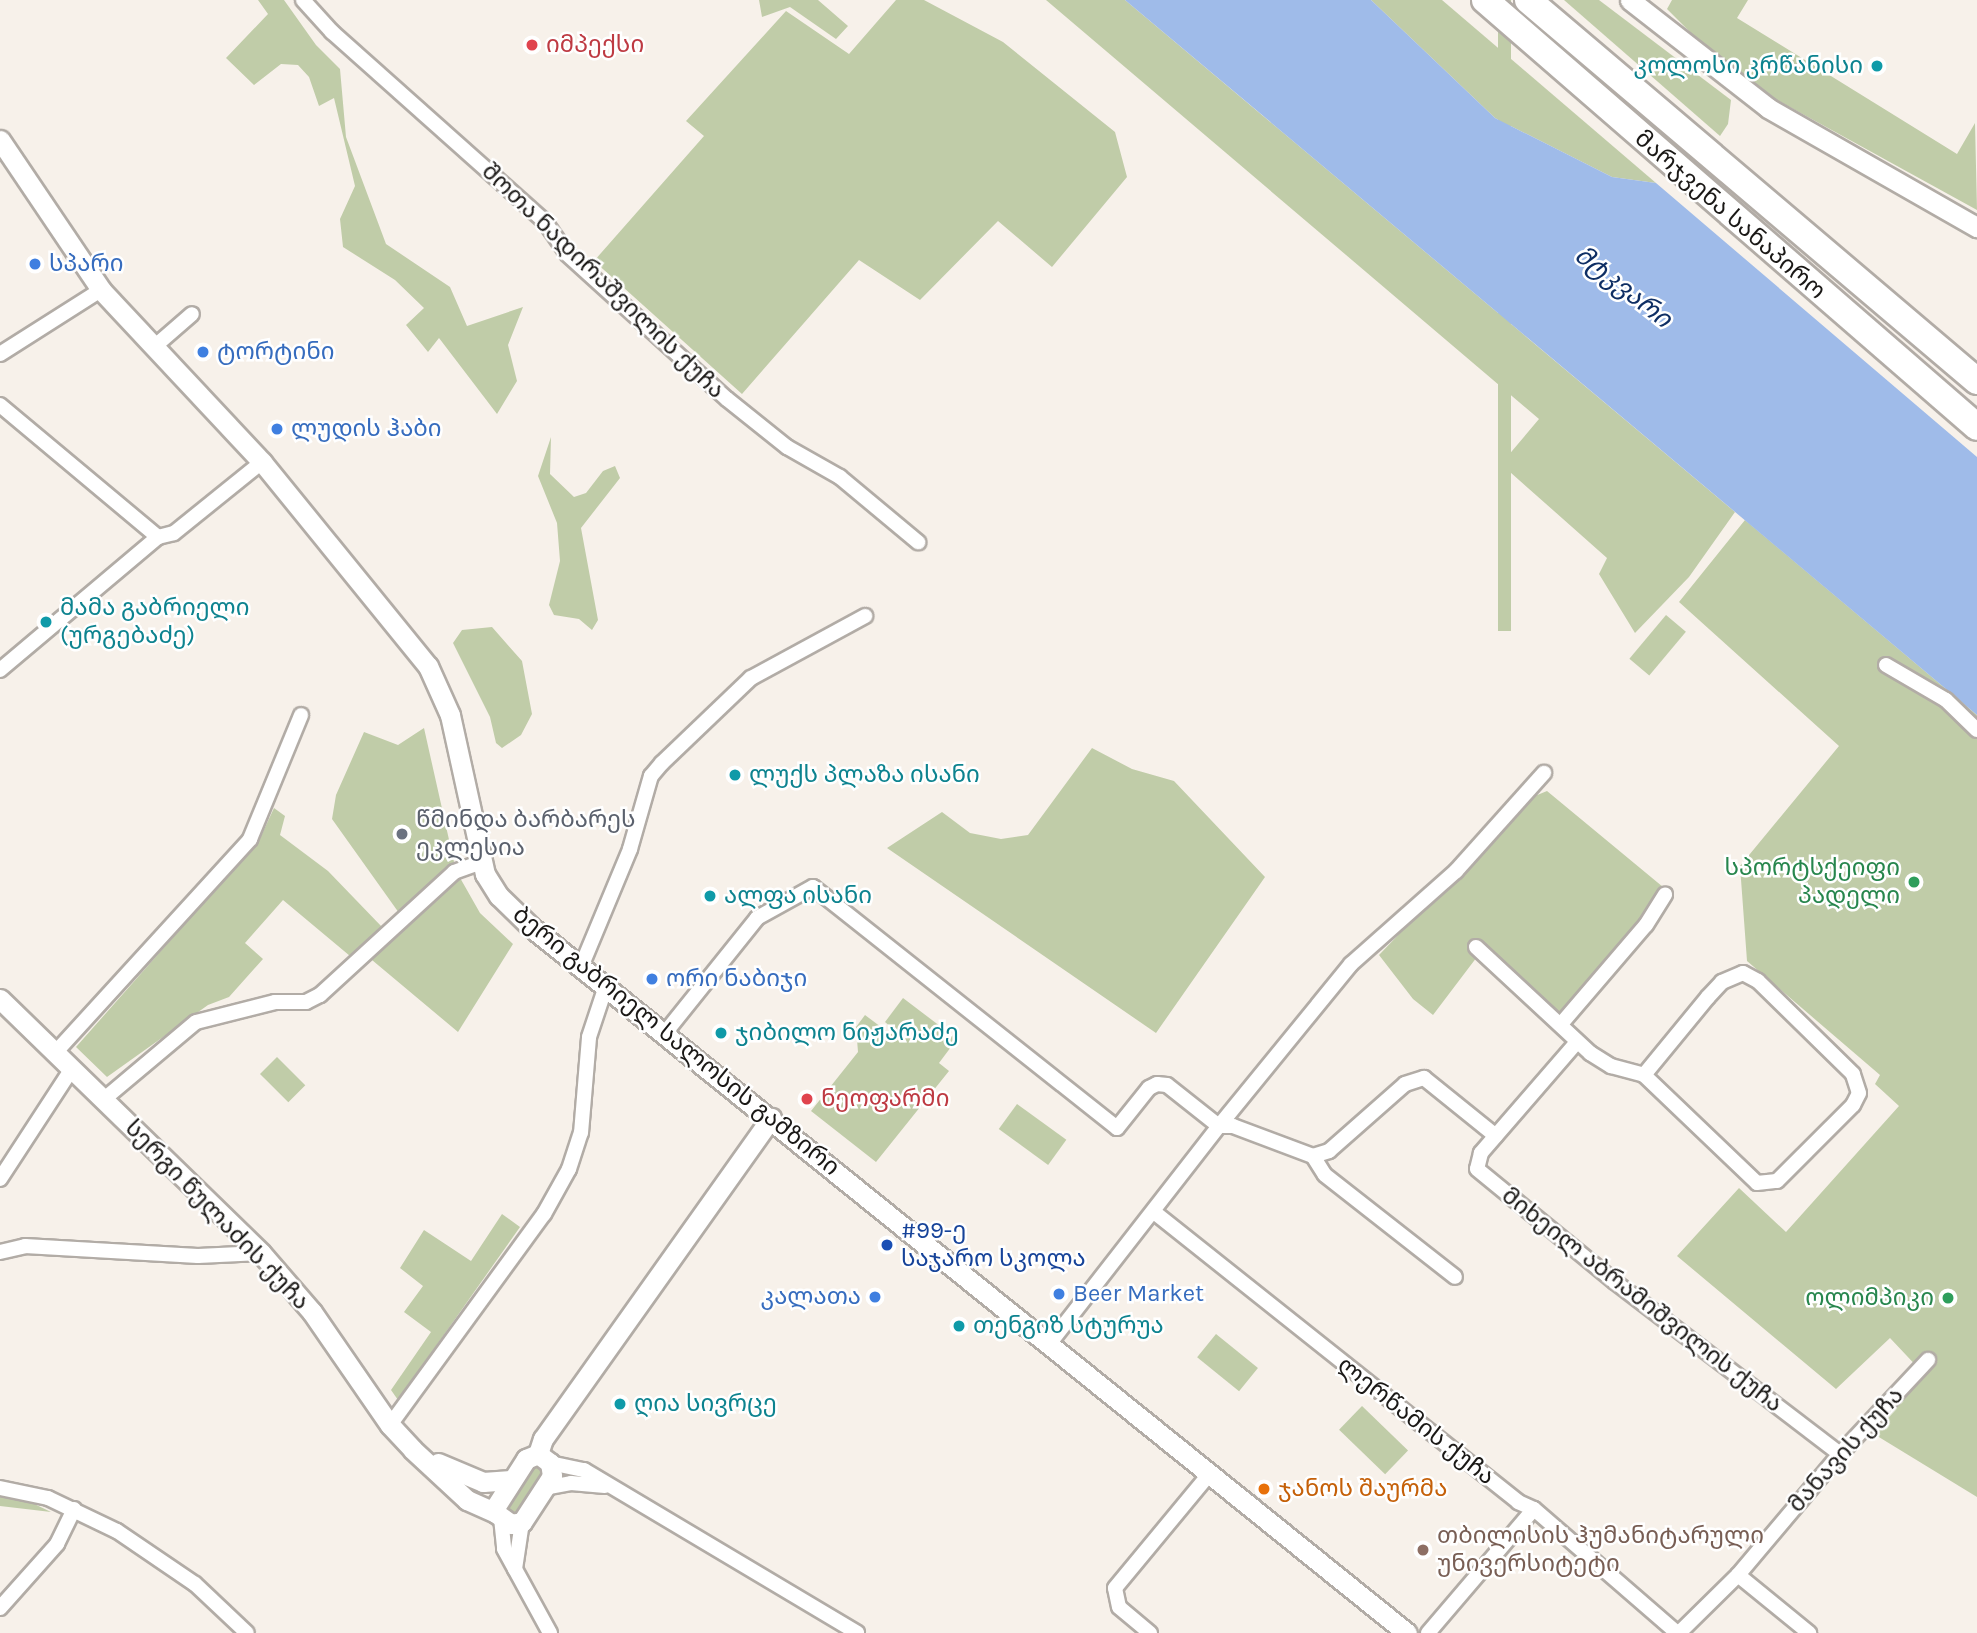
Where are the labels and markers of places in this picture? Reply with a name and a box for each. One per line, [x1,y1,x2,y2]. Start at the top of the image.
place label: იმპექსი [546,31,644,59]
marker: იმპექსი [524,37,540,53]
place label: კოლოსი კრწანისი [1634,52,1863,80]
marker: კოლოსი კრწანისი [1869,58,1885,74]
place label: სპარი [49,250,124,278]
marker: სპარი [27,256,43,272]
place label: ტორტინი [217,338,334,366]
marker: ტორტინი [195,344,211,360]
place label: ლუდის ჰაბი [291,415,442,443]
marker: ლუდის ჰაბი [269,421,285,437]
place label: მამა გაბრიელი (ურგებაძე) [60,594,249,650]
marker: მამა გაბრიელი (ურგებაძე) [38,614,54,630]
place label: ლუქს პლაზა ისანი [749,761,980,789]
marker: ლუქს პლაზა ისანი [727,767,743,783]
place label: წმინდა ბარბარეს ეკლესია [416,806,635,862]
marker: წმინდა ბარბარეს ეკლესია [394,826,410,842]
place label: სპორტსქეიფი პადელი [1724,854,1900,910]
marker: სპორტსქეიფი პადელი [1906,874,1922,890]
place label: ალფა ისანი [724,882,872,910]
marker: ალფა ისანი [702,888,718,904]
place label: ორი ნაბიჯი [666,965,807,993]
marker: ორი ნაბიჯი [644,971,660,987]
place label: ჯიბილო ნიჟარაძე [735,1019,959,1047]
marker: ჯიბილო ნიჟარაძე [713,1025,729,1041]
place label: ნეოფარმი [821,1085,950,1113]
marker: ნეოფარმი [799,1091,815,1107]
place label: #99-ე საჯარო სკოლა [901,1217,1086,1273]
marker: #99-ე საჯარო სკოლა [879,1237,895,1253]
place label: Beer Market [1073,1280,1204,1308]
place label: კალათა [761,1283,861,1311]
place label: ოლიმპიკი [1805,1284,1934,1312]
marker: Beer Market [1051,1286,1067,1302]
marker: კალათა [867,1289,883,1305]
marker: ოლიმპიკი [1940,1290,1956,1306]
place label: თენგიზ სტურუა [973,1312,1164,1340]
marker: თენგიზ სტურუა [951,1318,967,1334]
place label: ღია სივრცე [634,1390,777,1418]
marker: ღია სივრცე [612,1396,628,1412]
place label: ჯანოს შაურმა [1278,1475,1447,1503]
marker: ჯანოს შაურმა [1256,1481,1272,1497]
place label: თბილისის ჰუმანიტარული უნივერსიტეტი [1437,1522,1764,1578]
marker: თბილისის ჰუმანიტარული უნივერსიტეტი [1415,1542,1431,1558]

